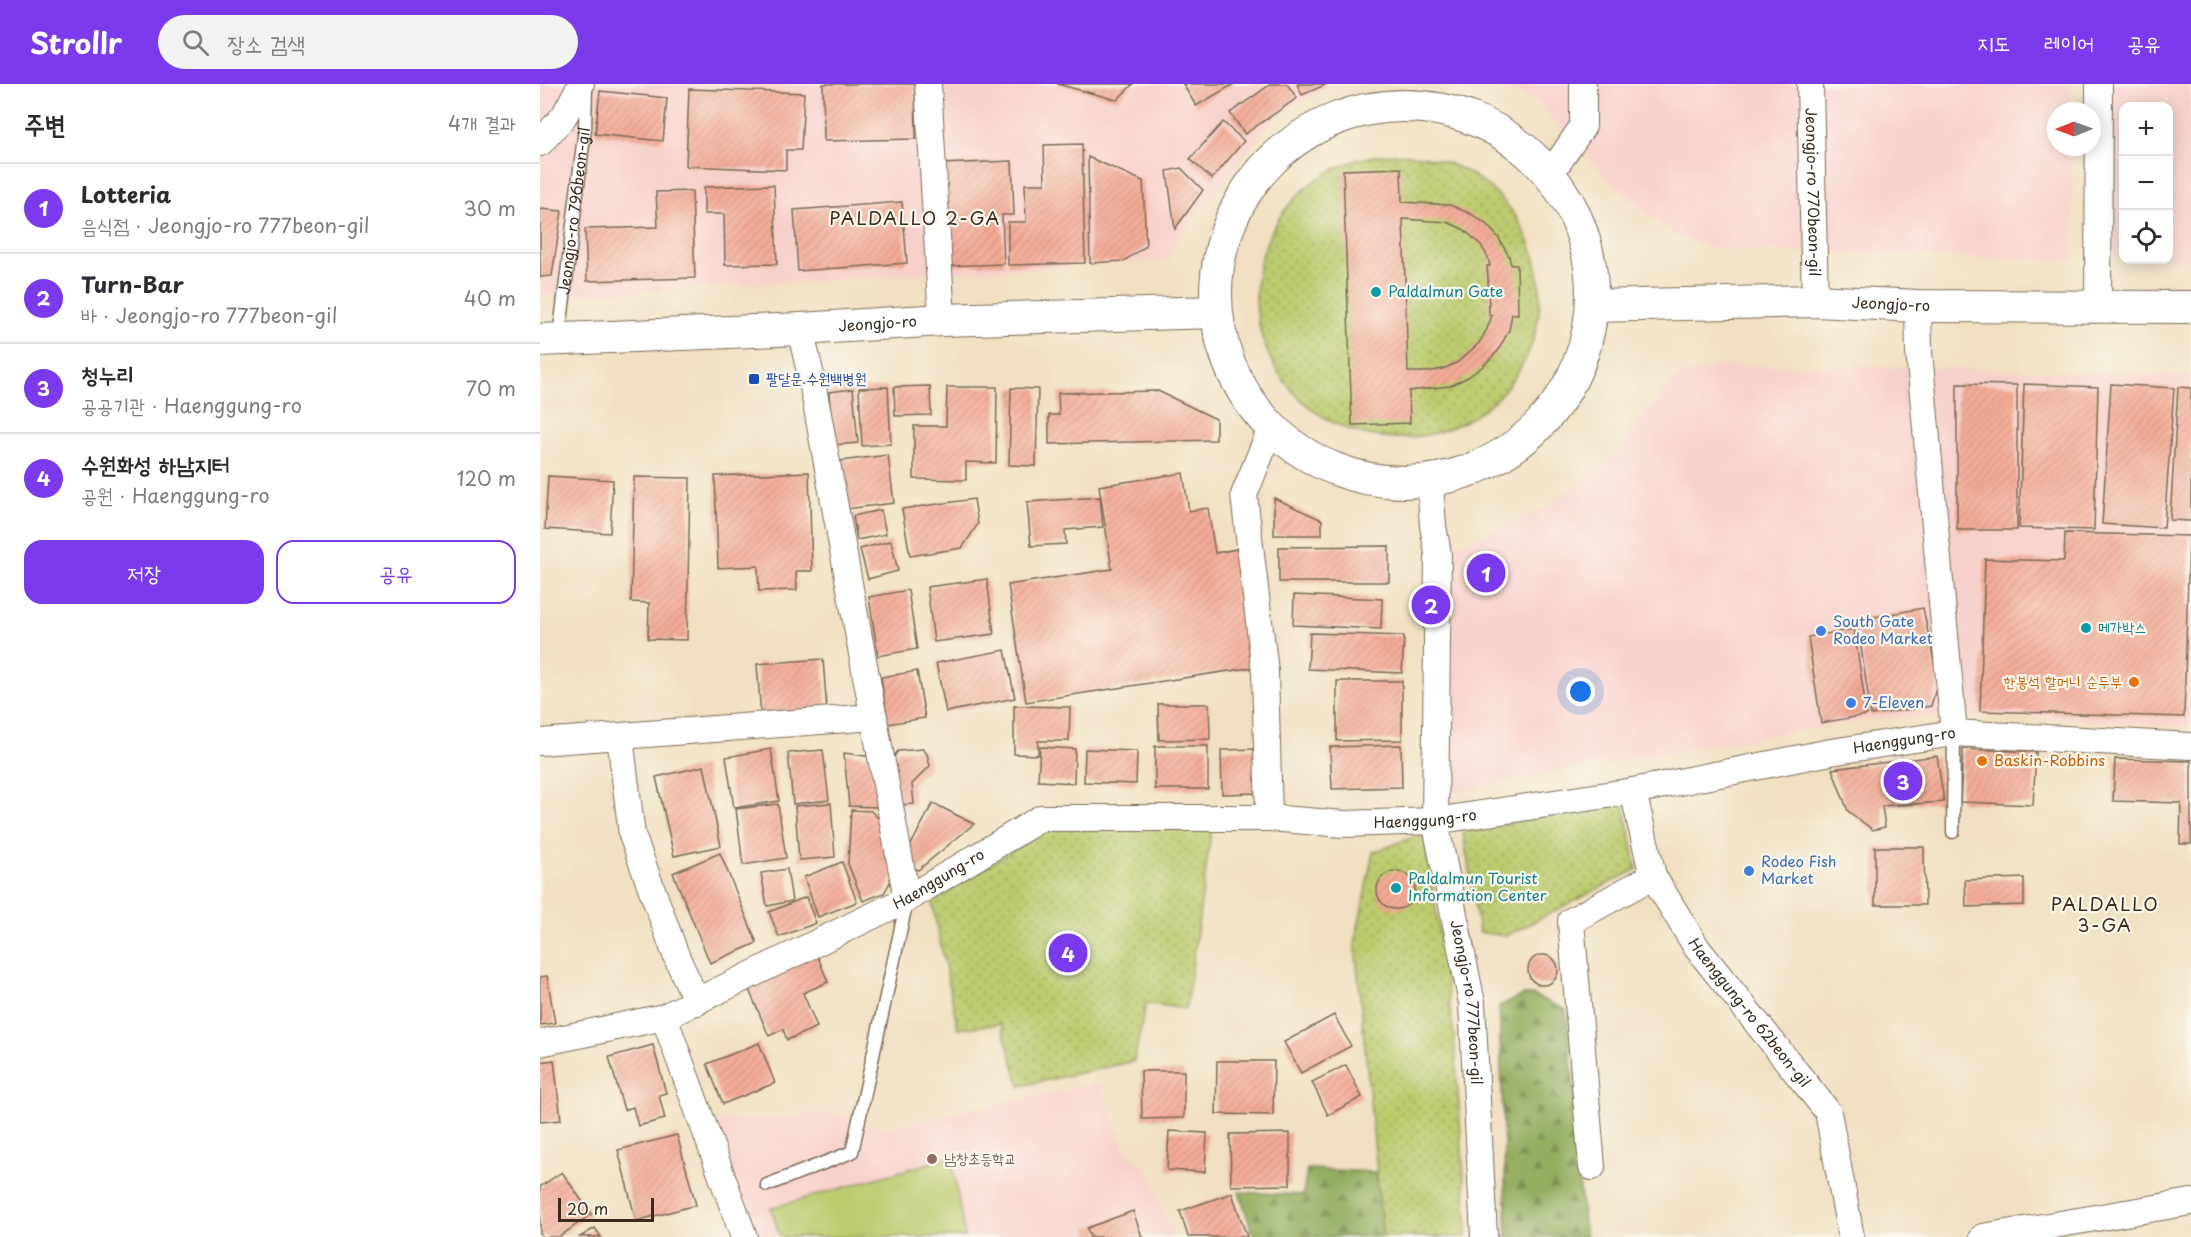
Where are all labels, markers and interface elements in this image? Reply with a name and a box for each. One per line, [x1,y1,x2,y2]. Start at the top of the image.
search box [158,15,578,69]
text: Strollr [30,21,122,64]
icon: search [179,26,212,59]
text: 장소 검색 [227,26,305,59]
text: 지도 [1977,26,2011,58]
text: 레이어 [2044,26,2094,58]
text: 공유 [2127,26,2161,58]
north arrow [2047,102,2101,156]
map controls [2119,102,2173,264]
button: + [2119,102,2173,156]
text: 주변 [24,104,66,143]
street label: Jeongjo-ro 770beon-gil [1801,107,1827,277]
text: 4개 결과 [448,108,516,138]
street label: Jeongjo-ro 796beon-gil [551,126,595,296]
button: − [2119,156,2173,210]
text: Lotteria [81,177,171,210]
text: 1 [39,193,48,223]
text: 30 m [463,193,516,223]
district label: PALDALLO 2-GA [829,204,1001,231]
text: 음식점 · Jeongjo-ro 777beon-gil [81,210,370,240]
button: locate [2119,210,2173,264]
text: Turn-Bar [81,267,184,300]
place label: Paldalmun Gate [1388,279,1503,302]
text: 2 [36,283,51,313]
text: 40 m [464,283,516,313]
marker: Paldalmun Gate [1369,285,1383,299]
street label: Jeongjo-ro [1851,290,1930,316]
text: 바 · Jeongjo-ro 777beon-gil [81,300,337,330]
street label: Jeongjo-ro [838,309,917,337]
text: 청누리 [81,357,134,390]
place label: 팔달문.수원백병원 [766,366,867,389]
marker: 팔달문.수원백병원 [747,372,761,386]
text: 3 [37,373,50,403]
text: 70 m [466,373,516,403]
text: 공공기관 · Haenggung-ro [81,390,302,420]
text: 수원화성 하남지터 [81,447,230,480]
text: 4 [37,463,50,493]
text: 120 m [457,463,516,493]
text: 공원 · Haenggung-ro [81,480,270,510]
button: 저장 [24,540,264,604]
button: 공유 [276,540,516,604]
pin: 1 [1466,550,1506,596]
pin: 2 [1412,582,1450,628]
place label: South Gate Rodeo Market [1833,609,1933,649]
place label: 메가박스 [2098,615,2146,638]
marker: 메가박스 [2079,621,2093,635]
marker: South Gate Rodeo Market [1814,624,1828,638]
place label: 한봉석 할머니 순두부 [2004,669,2122,692]
marker: 한봉석 할머니 순두부 [2127,675,2141,689]
your location [1566,677,1595,706]
place label: 7-Eleven [1863,690,1924,713]
marker: 7-Eleven [1844,696,1858,710]
street label: Haenggung-ro [1851,720,1957,758]
place label: Baskin-Robbins [1994,748,2105,771]
marker: Baskin-Robbins [1975,754,1989,768]
pin: 3 [1884,758,1922,804]
street label: Haenggung-ro [1373,802,1478,833]
street label: Haenggung-ro [888,842,988,914]
place label: Rodeo Fish Market [1761,849,1837,889]
marker: Rodeo Fish Market [1742,864,1756,878]
place label: Paldalmun Tourist Information Center [1408,866,1547,906]
marker: Paldalmun Tourist Information Center [1389,881,1403,895]
district label: PALDALLO 3-GA [2051,890,2159,938]
street label: Jeongjo-ro 777beon-gil [1445,918,1489,1085]
pin: 4 [1048,930,1088,976]
street label: Haenggung-ro 62beon-gil [1684,933,1817,1092]
place label: 남창초등학교 [944,1146,1016,1169]
marker: 남창초등학교 [925,1152,939,1166]
scale bar [558,1195,654,1222]
text: 20 m [567,1196,608,1220]

